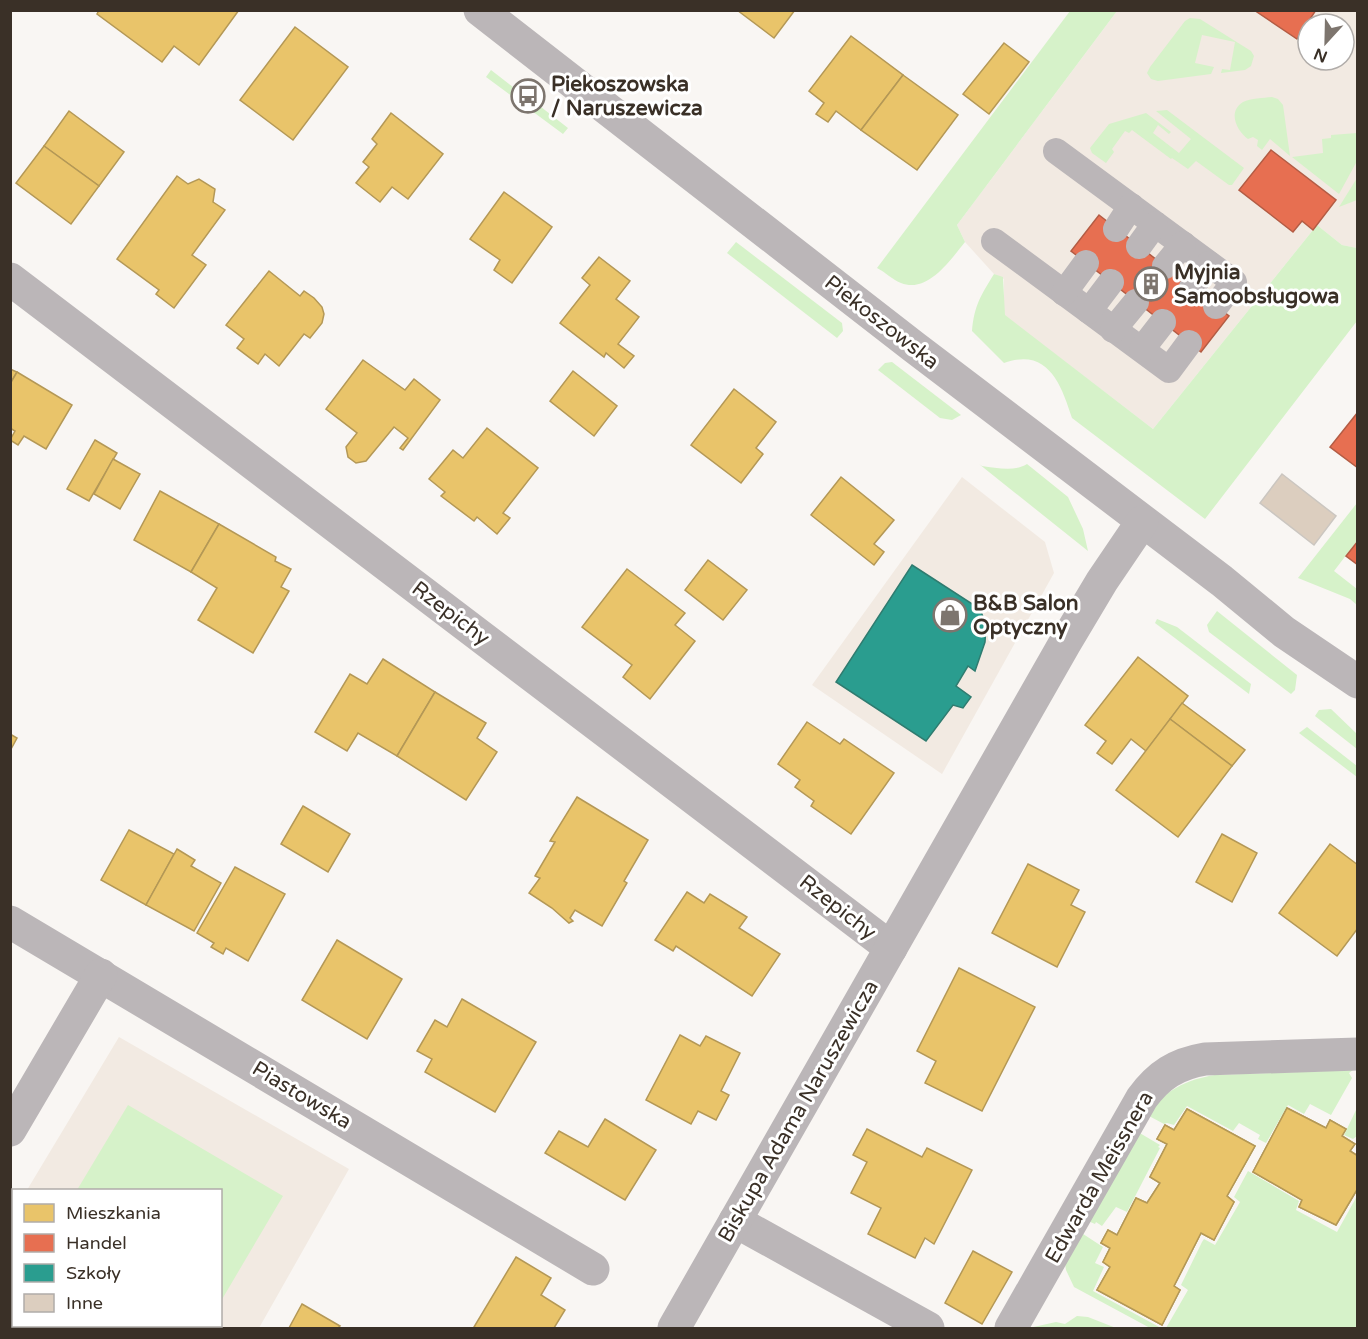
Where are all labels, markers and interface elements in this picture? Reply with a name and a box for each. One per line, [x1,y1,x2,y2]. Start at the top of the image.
north arrow [1296,12,1356,72]
text: N [1311,43,1330,67]
place label: Piekoszowska / Naruszewicza [551,72,703,121]
bus stop icon: Piekoszowska / Naruszewicza [510,78,546,114]
place label: Myjnia Samoobsługowa [1174,260,1339,309]
building icon: Myjnia Samoobsługowa [1133,266,1169,302]
street label: Piekoszowska [820,270,944,375]
street label: Rzepichy [407,576,495,651]
place label: B&B Salon Optyczny [973,591,1078,640]
shop icon: B&B Salon Optyczny [932,597,968,633]
street label: Rzepichy [794,870,881,945]
street label: Biskupa Adama Naruszewicza [713,976,884,1247]
street label: Piastowska [248,1056,356,1135]
street label: Edwarda Meissnera [1040,1087,1159,1268]
legend [12,1189,222,1327]
text: Mieszkania [66,1202,161,1224]
text: Handel [66,1232,127,1254]
text: Szkoły [66,1262,121,1284]
text: Inne [66,1292,103,1314]

